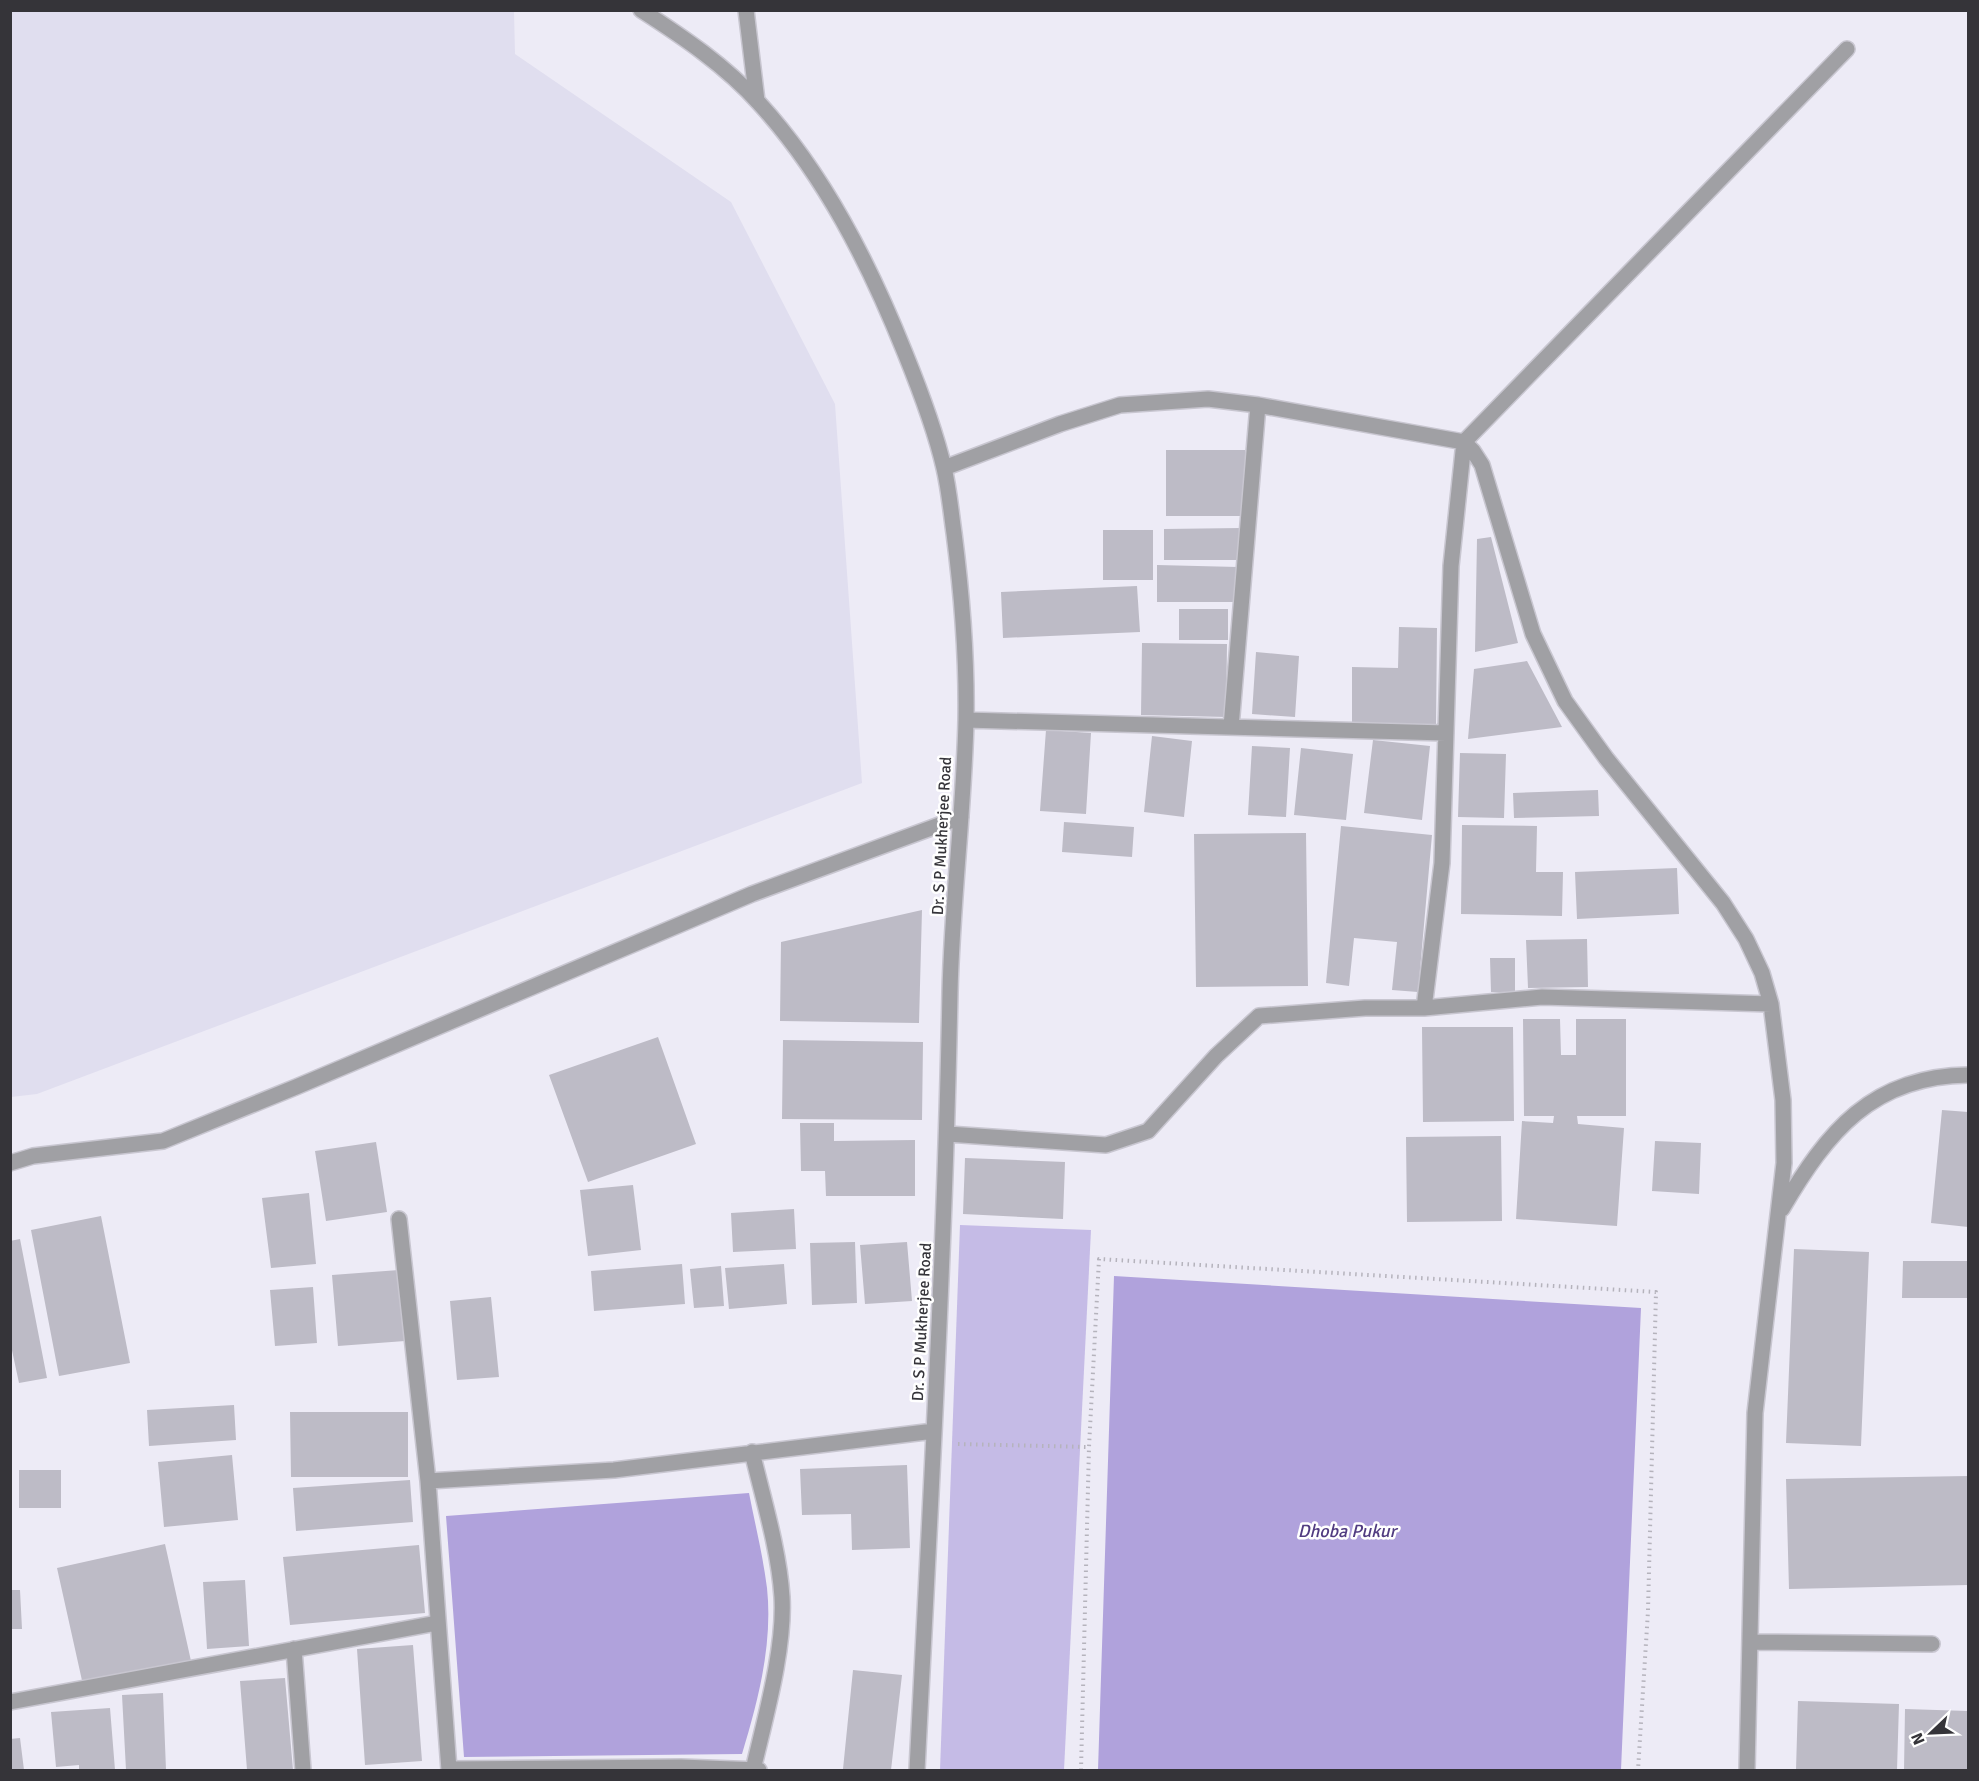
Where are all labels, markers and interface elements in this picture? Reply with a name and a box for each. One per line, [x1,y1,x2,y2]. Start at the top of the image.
street label: Dr. S P Mukherjee Road [928,756,956,916]
street label: Dr. S P Mukherjee Road [908,1242,936,1402]
water label: Dhoba Pukur [1298,1520,1399,1542]
north arrow [1901,1703,1961,1763]
text: N [1907,1729,1929,1748]

